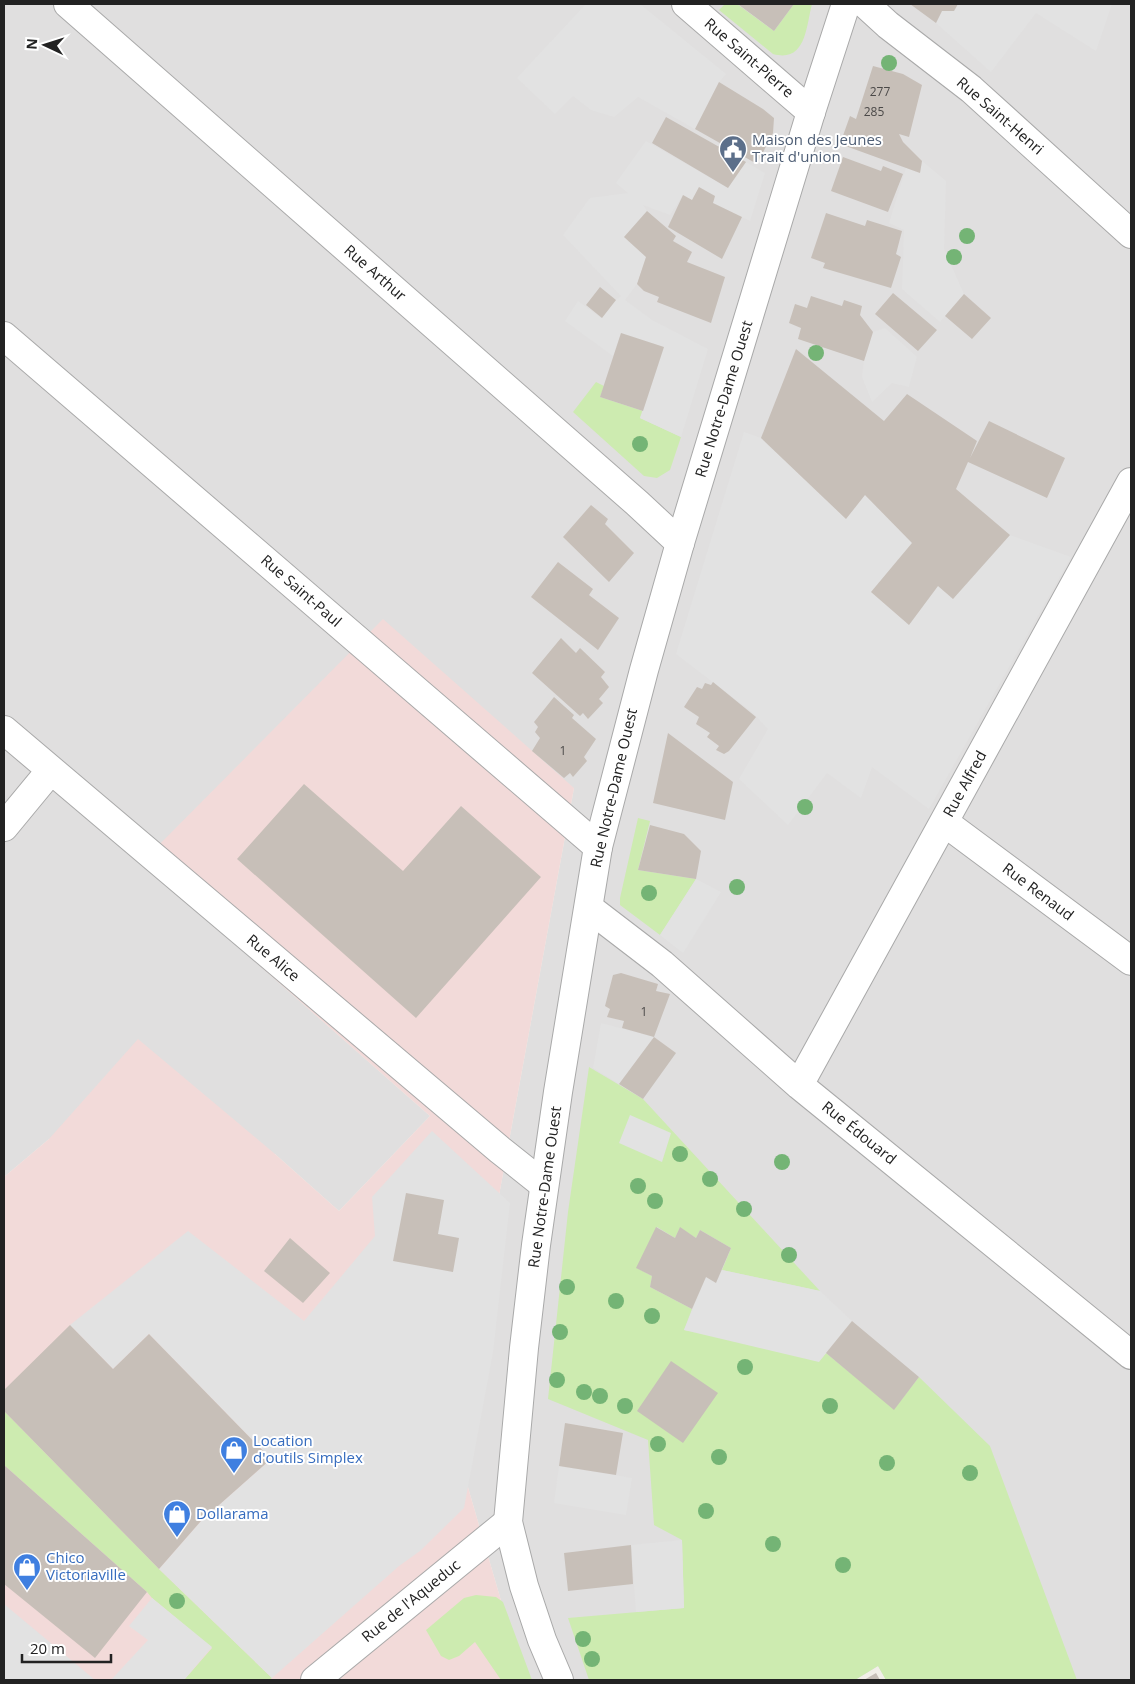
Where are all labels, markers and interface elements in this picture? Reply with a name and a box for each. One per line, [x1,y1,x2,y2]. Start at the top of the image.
street label: Rue Saint-Pierre [701,13,799,102]
north arrow [20,20,70,70]
text: N [22,38,41,50]
street label: Rue Saint-Henri [953,72,1048,159]
house number: 277 [870,83,890,100]
house number: 285 [864,103,884,120]
place label: Maison des Jeunes Trait d'union [752,129,882,166]
public building icon: Maison des Jeunes Trait d'union [718,134,748,173]
street label: Rue Arthur [340,240,411,305]
street label: Rue Notre-Dame Ouest [690,318,756,480]
street label: Rue Saint-Paul [257,550,346,631]
street label: Rue Notre-Dame Ouest [585,706,641,869]
house number: 1 [560,742,566,759]
street label: Rue Alfred [938,747,991,820]
street label: Rue Renaud [999,858,1078,925]
street label: Rue Alice [243,929,304,985]
house number: 1 [641,1003,647,1020]
street label: Rue Édouard [818,1096,901,1168]
street label: Rue Notre-Dame Ouest [523,1105,565,1269]
place label: Location d'outils Simplex [253,1430,363,1467]
shop icon: Location d'outils Simplex [219,1435,249,1474]
shop icon: Dollarama [162,1499,192,1538]
place label: Dollarama [196,1503,269,1523]
place label: Chico Victoriaville [46,1547,126,1584]
shop icon: Chico Victoriaville [12,1552,42,1591]
street label: Rue de l'Aqueduc [357,1554,464,1646]
scale bar [22,1632,111,1664]
text: 20 m [30,1638,65,1658]

